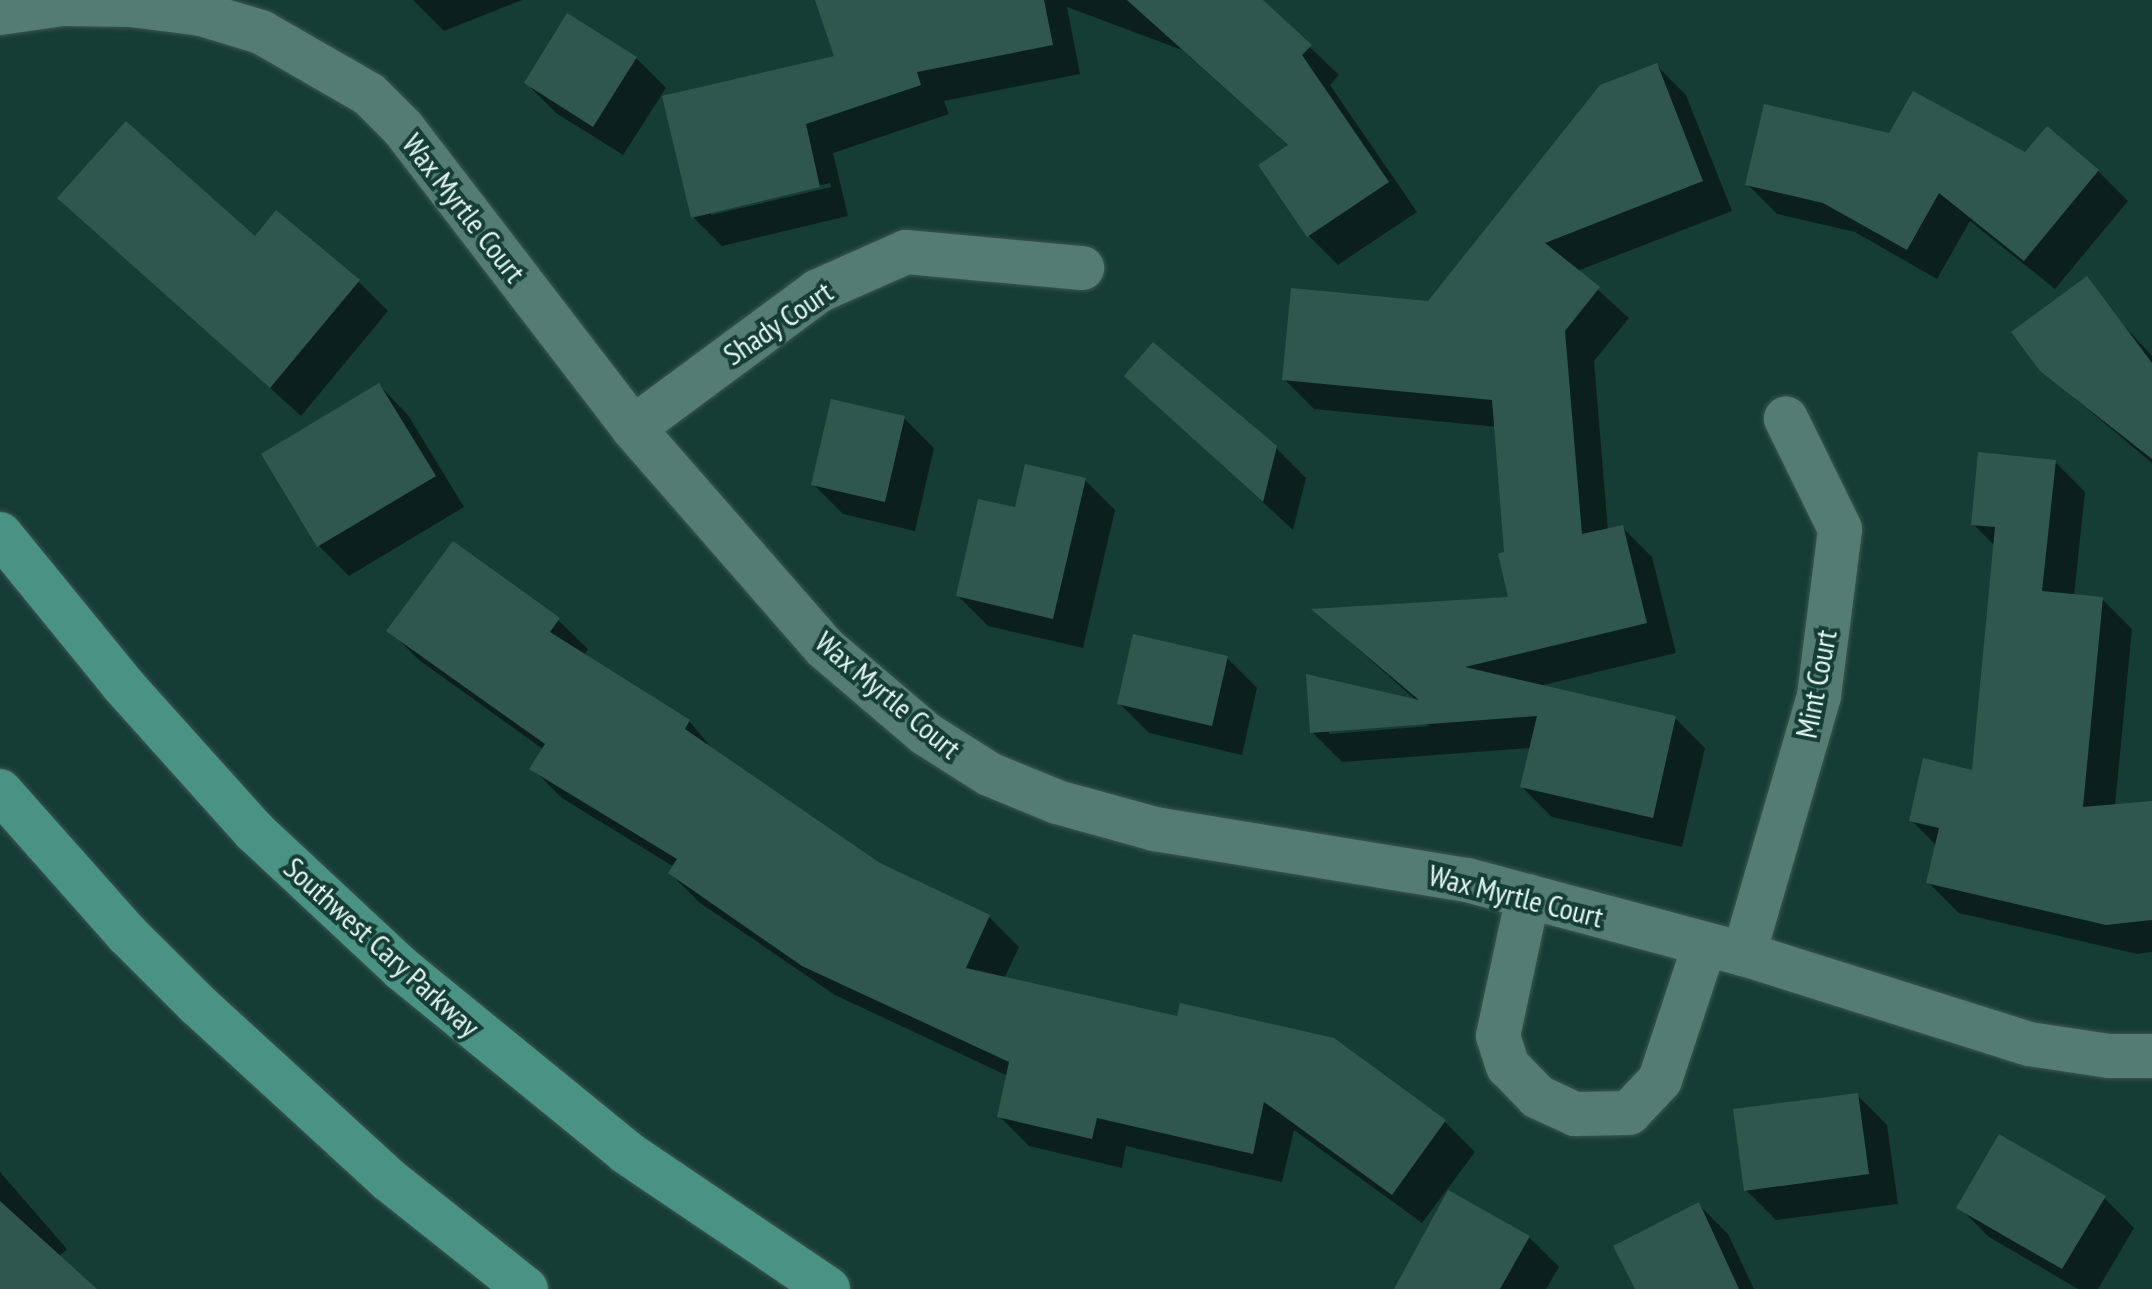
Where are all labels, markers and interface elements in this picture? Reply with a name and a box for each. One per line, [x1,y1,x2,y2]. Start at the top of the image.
street label: Wax Myrtle Court [395,126,533,290]
street label: Shady Court [716,273,840,373]
street label: Wax Myrtle Court [808,624,968,766]
street label: Mint Court [1788,627,1844,741]
street label: Southwest Cary Parkway [276,849,488,1045]
street label: Wax Myrtle Court [1425,857,1607,935]

